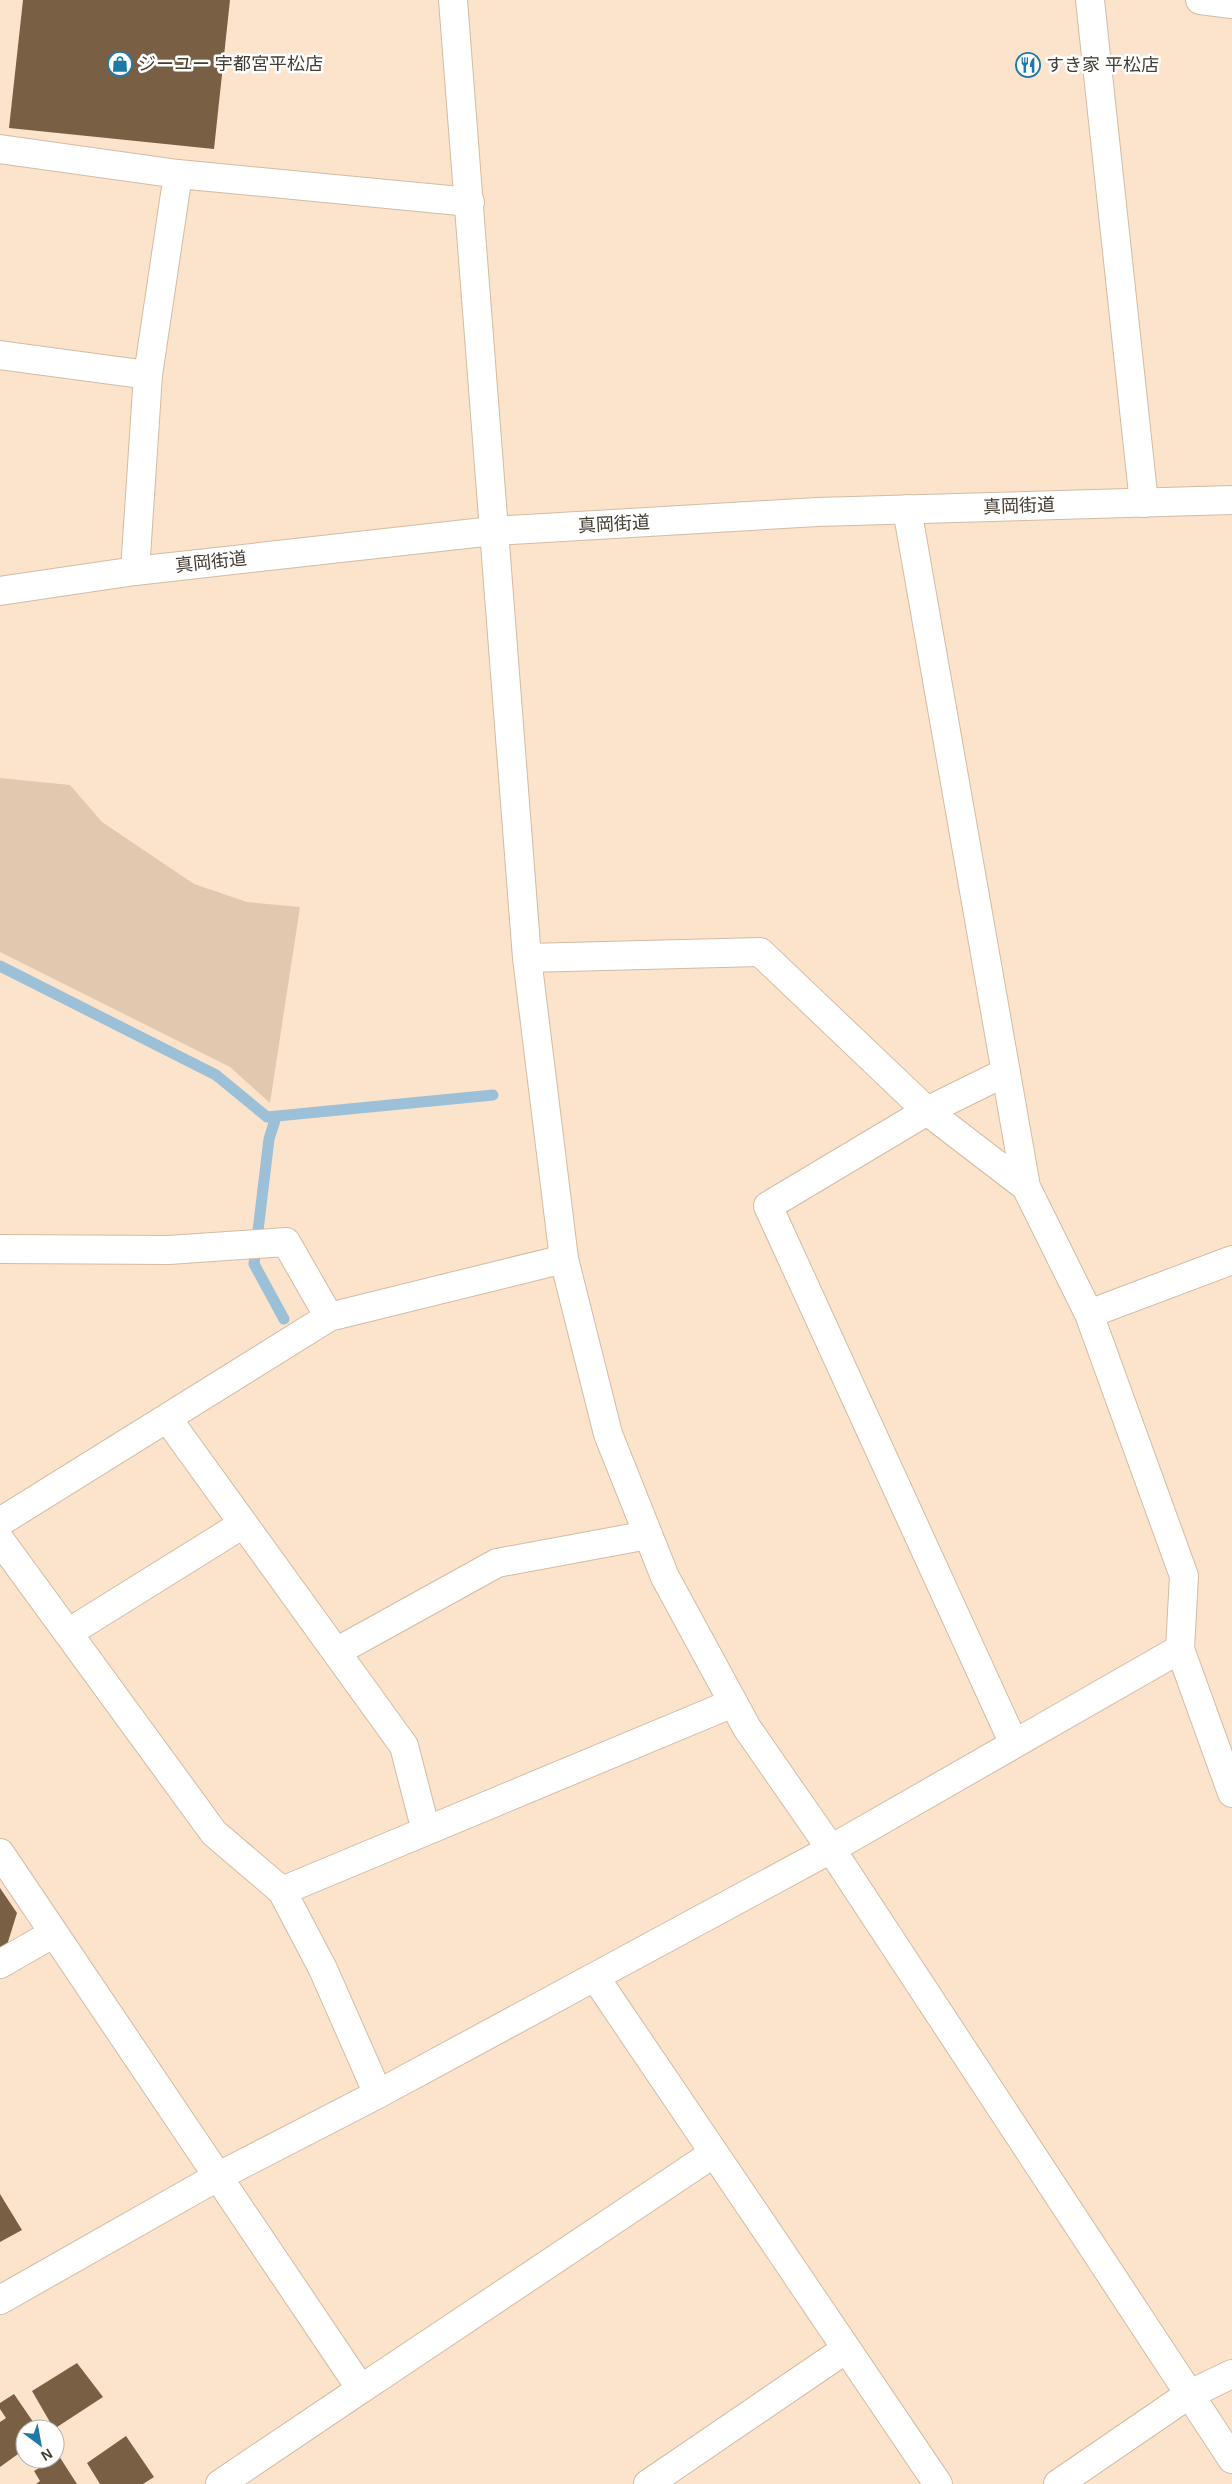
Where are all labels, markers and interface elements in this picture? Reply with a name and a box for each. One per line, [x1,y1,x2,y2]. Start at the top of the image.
shop icon: ジーユー 宇都宮平松店 [107,51,133,77]
restaurant icon: すき家 平松店 [1015,52,1041,78]
place label: ジーユー 宇都宮平松店 [138,54,323,74]
place label: すき家 平松店 [1046,55,1159,75]
street label: 真岡街道 [983,495,1055,517]
street label: 真岡街道 [578,512,650,536]
street label: 真岡街道 [174,548,248,576]
north arrow [15,2419,65,2469]
text: N [38,2446,55,2464]

